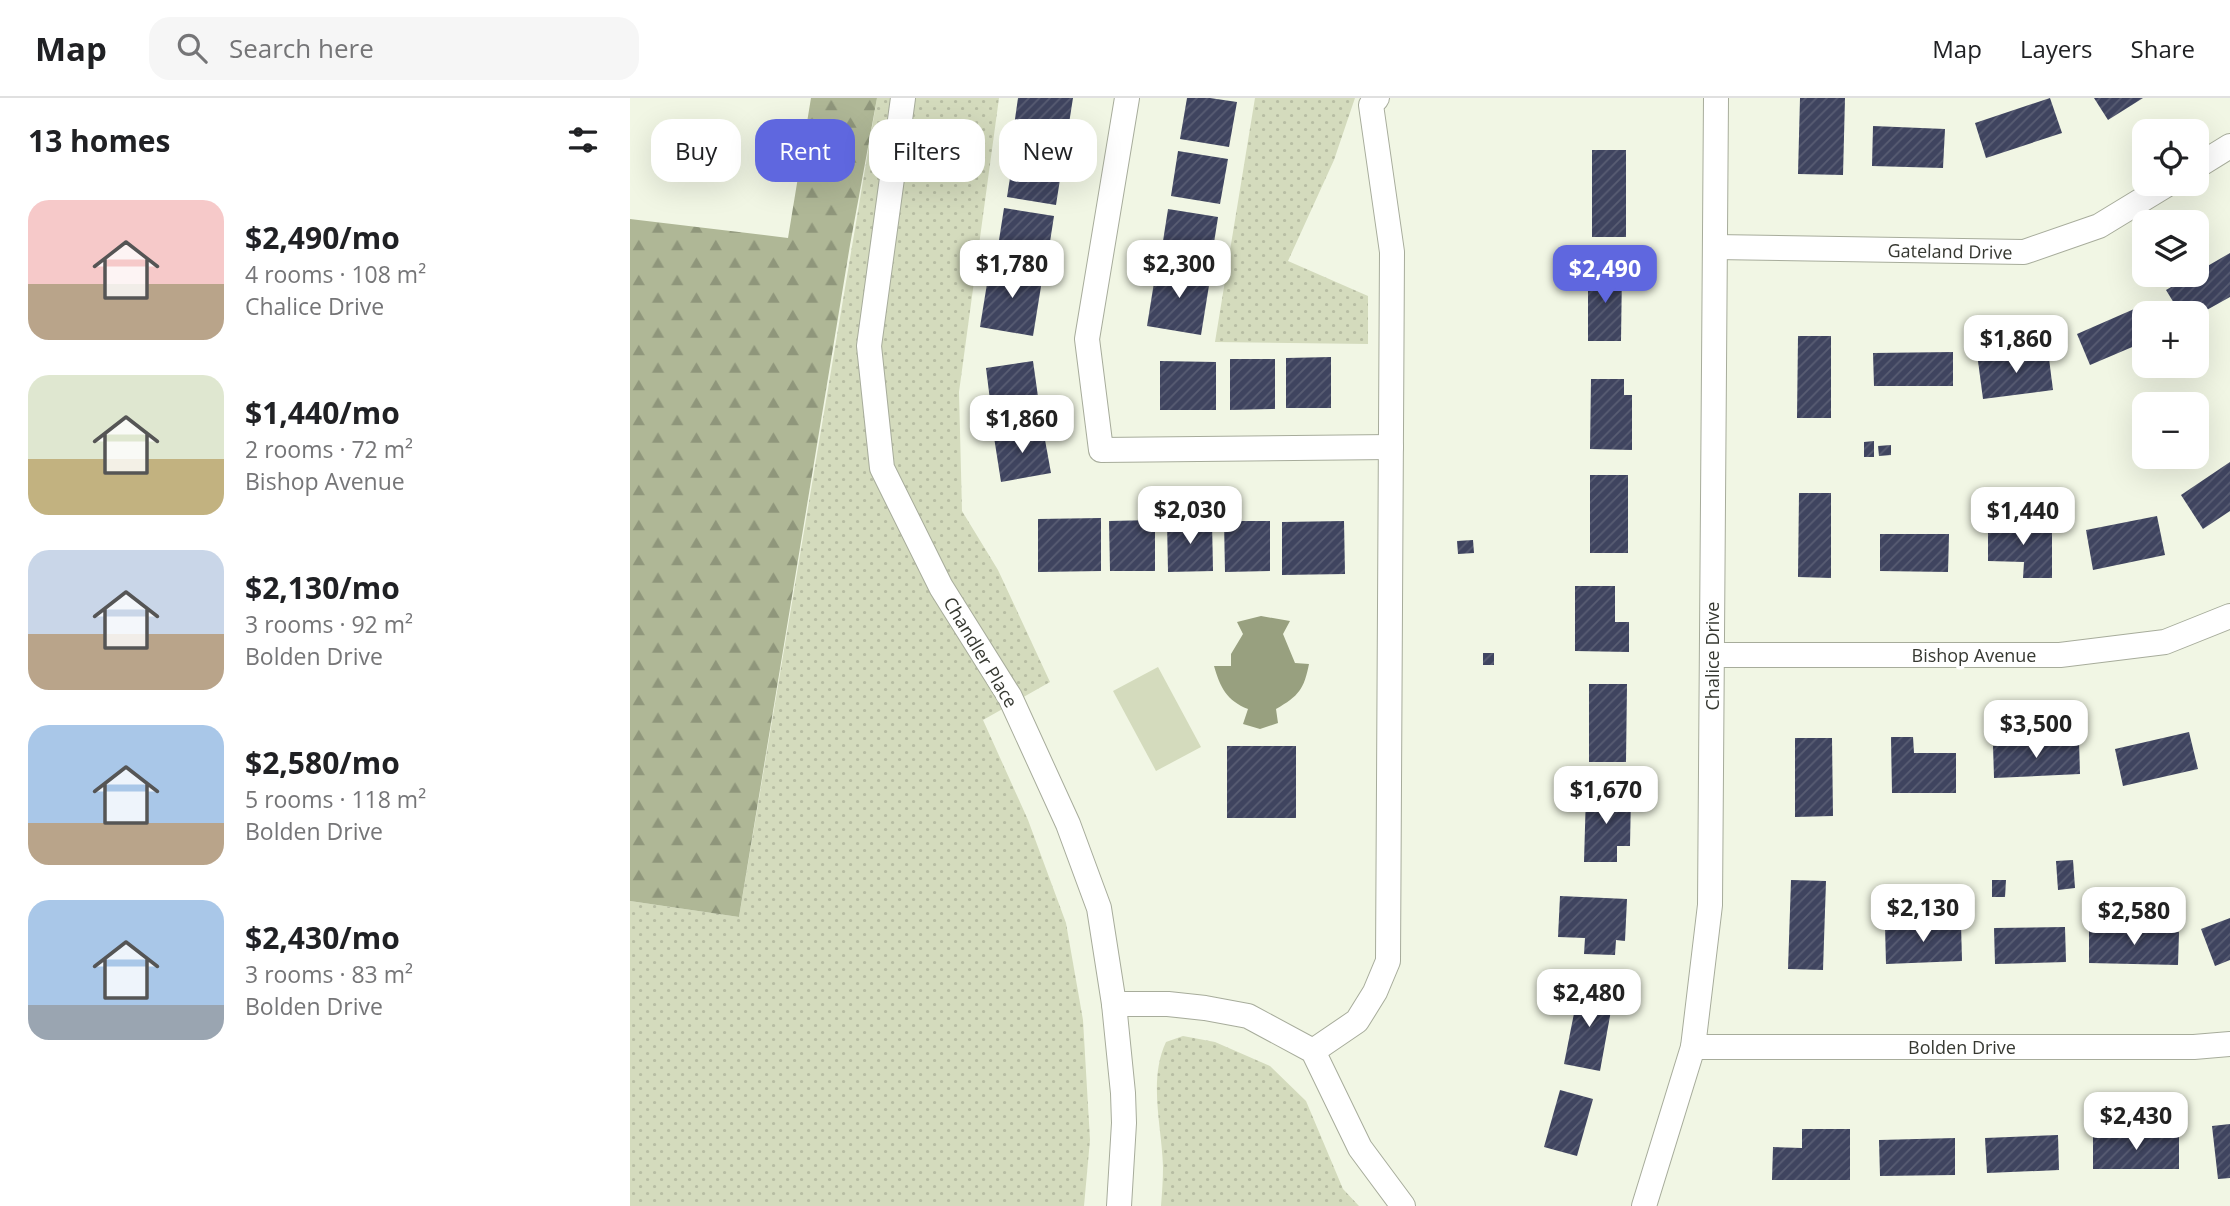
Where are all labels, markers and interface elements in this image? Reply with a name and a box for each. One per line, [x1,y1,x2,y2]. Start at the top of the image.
search box [149,17,639,80]
text: Map [35,26,107,71]
icon: search [173,29,211,67]
text: Search here [229,30,374,66]
text: Map [1932,32,1982,65]
text: Layers [2020,32,2093,65]
text: Share [2131,32,2195,65]
chip: Buy [651,119,741,182]
chip: Rent [755,119,855,182]
chip: Filters [869,119,985,182]
chip: New [999,119,1097,182]
map controls [2132,119,2209,469]
button: locate [2132,119,2209,196]
text: 13 homes [28,120,171,161]
icon: filters [564,121,602,159]
button: layers [2132,210,2209,287]
text: $2,490/mo [245,217,400,258]
icon: home [84,228,168,312]
street label: Gateland Drive [1887,238,2013,264]
pin: $1,780 [955,240,1069,300]
pin: $2,300 [1122,240,1236,300]
pin: $2,490 [1548,246,1662,305]
text: $1,780 [976,247,1048,279]
text: $2,300 [1143,247,1215,279]
text: $2,490 [1569,252,1641,284]
text: 4 rooms · 108 m² [245,258,426,290]
text: Chalice Drive [245,290,384,322]
button: + [2132,301,2209,378]
pin: $1,860 [1959,316,2073,375]
text: $1,860 [1980,322,2052,354]
text: $1,440/mo [245,392,400,433]
button: − [2132,392,2209,469]
pin: $1,860 [965,396,1079,455]
text: $1,860 [986,402,1058,434]
icon: home [84,403,168,487]
text: 2 rooms · 72 m² [245,433,413,465]
text: Bishop Avenue [245,465,405,497]
pin: $2,030 [1133,486,1247,546]
pin: $1,440 [1966,488,2080,547]
text: $2,030 [1154,493,1226,525]
text: $1,440 [1987,494,2059,526]
text: $2,130/mo [245,567,400,608]
icon: home [84,578,168,662]
street label: Chandler Place [938,592,1024,712]
street label: Chalice Drive [1700,602,1724,710]
text: 3 rooms · 92 m² [245,608,413,640]
text: Bolden Drive [245,640,383,672]
street label: Bishop Avenue [1912,643,2036,667]
pin: $3,500 [1979,700,2093,760]
text: $3,500 [2000,707,2072,739]
text: $2,580/mo [245,742,400,783]
icon: home [84,753,168,837]
pin: $1,670 [1549,766,1663,826]
text: $1,670 [1570,773,1642,805]
text: 5 rooms · 118 m² [245,783,426,815]
text: Bolden Drive [245,815,383,847]
pin: $2,130 [1866,884,1980,944]
pin: $2,580 [2077,888,2191,947]
text: $2,130 [1887,891,1959,923]
text: $2,580 [2098,894,2170,926]
text: $2,430/mo [245,917,400,958]
icon: home [84,928,168,1012]
text: 3 rooms · 83 m² [245,958,413,990]
pin: $2,480 [1532,970,1646,1029]
text: $2,480 [1553,976,1625,1008]
text: Bolden Drive [245,990,383,1022]
street label: Bolden Drive [1908,1035,2016,1059]
pin: $2,430 [2079,1093,2193,1152]
text: $2,430 [2100,1099,2172,1131]

